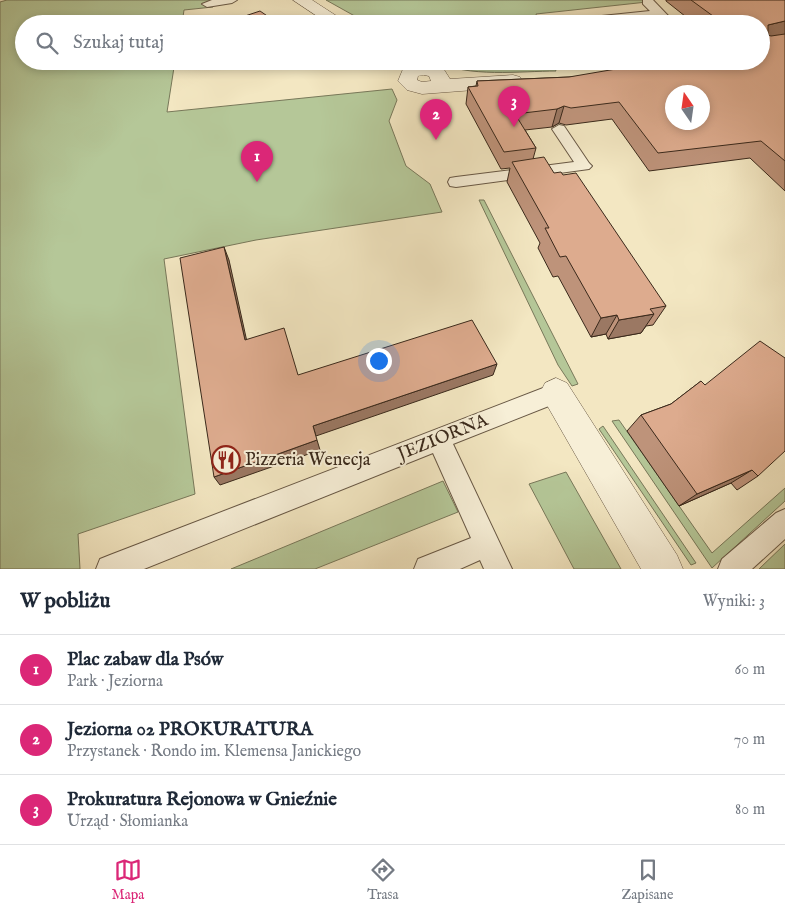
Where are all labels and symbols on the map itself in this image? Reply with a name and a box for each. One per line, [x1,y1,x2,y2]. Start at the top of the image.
north arrow [665,85,710,130]
pin: 3 [498,86,530,127]
pin: 2 [420,99,452,140]
pin: 1 [241,141,273,182]
your location [366,348,392,374]
street label: JEZIORNA [392,409,492,467]
restaurant icon: Pizzeria Wenecja [211,445,241,475]
place label: Pizzeria Wenecja [245,449,371,472]

